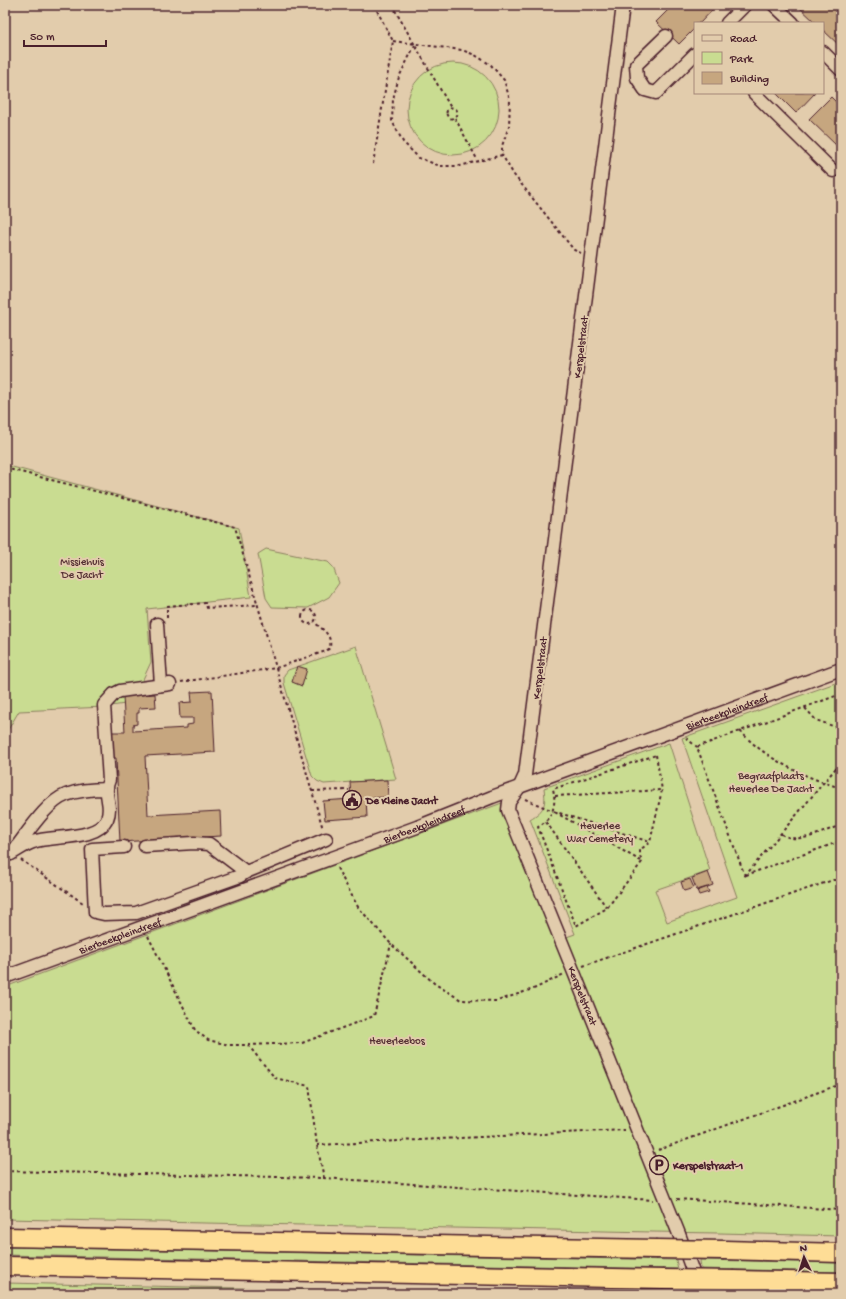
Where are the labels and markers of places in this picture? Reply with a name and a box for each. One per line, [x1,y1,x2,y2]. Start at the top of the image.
public building icon: De Kleine Jacht [341,789,363,811]
place label: De Kleine Jacht [365,795,439,808]
parking icon: Kerspelstraat-1 [648,1154,670,1176]
place label: Kerspelstraat-1 [672,1160,743,1173]

